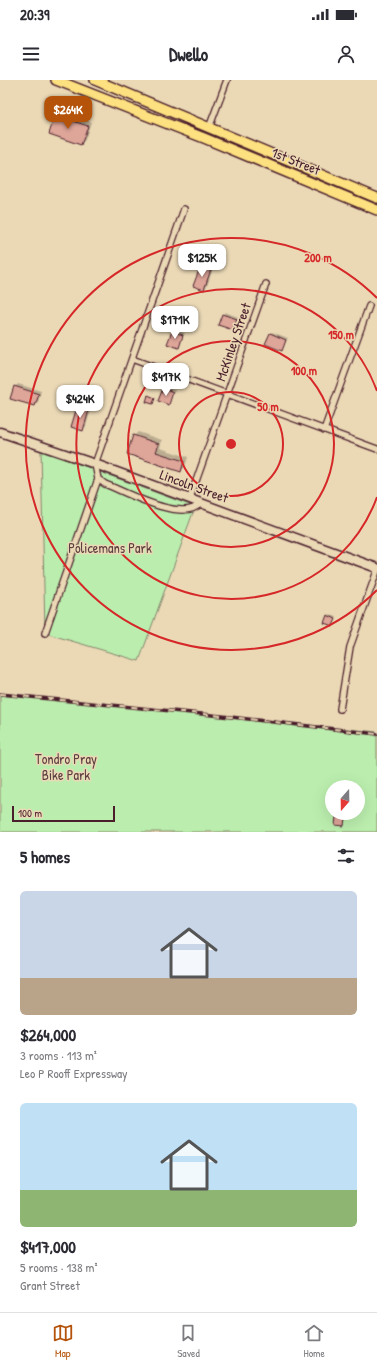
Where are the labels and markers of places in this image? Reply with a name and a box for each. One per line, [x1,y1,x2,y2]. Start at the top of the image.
pin: $264K [40,96,96,130]
pin: $125K [174,244,230,278]
pin: $171K [147,306,203,340]
pin: $417K [138,363,194,397]
pin: $424K [52,385,108,419]
centre of rings [224,437,238,451]

